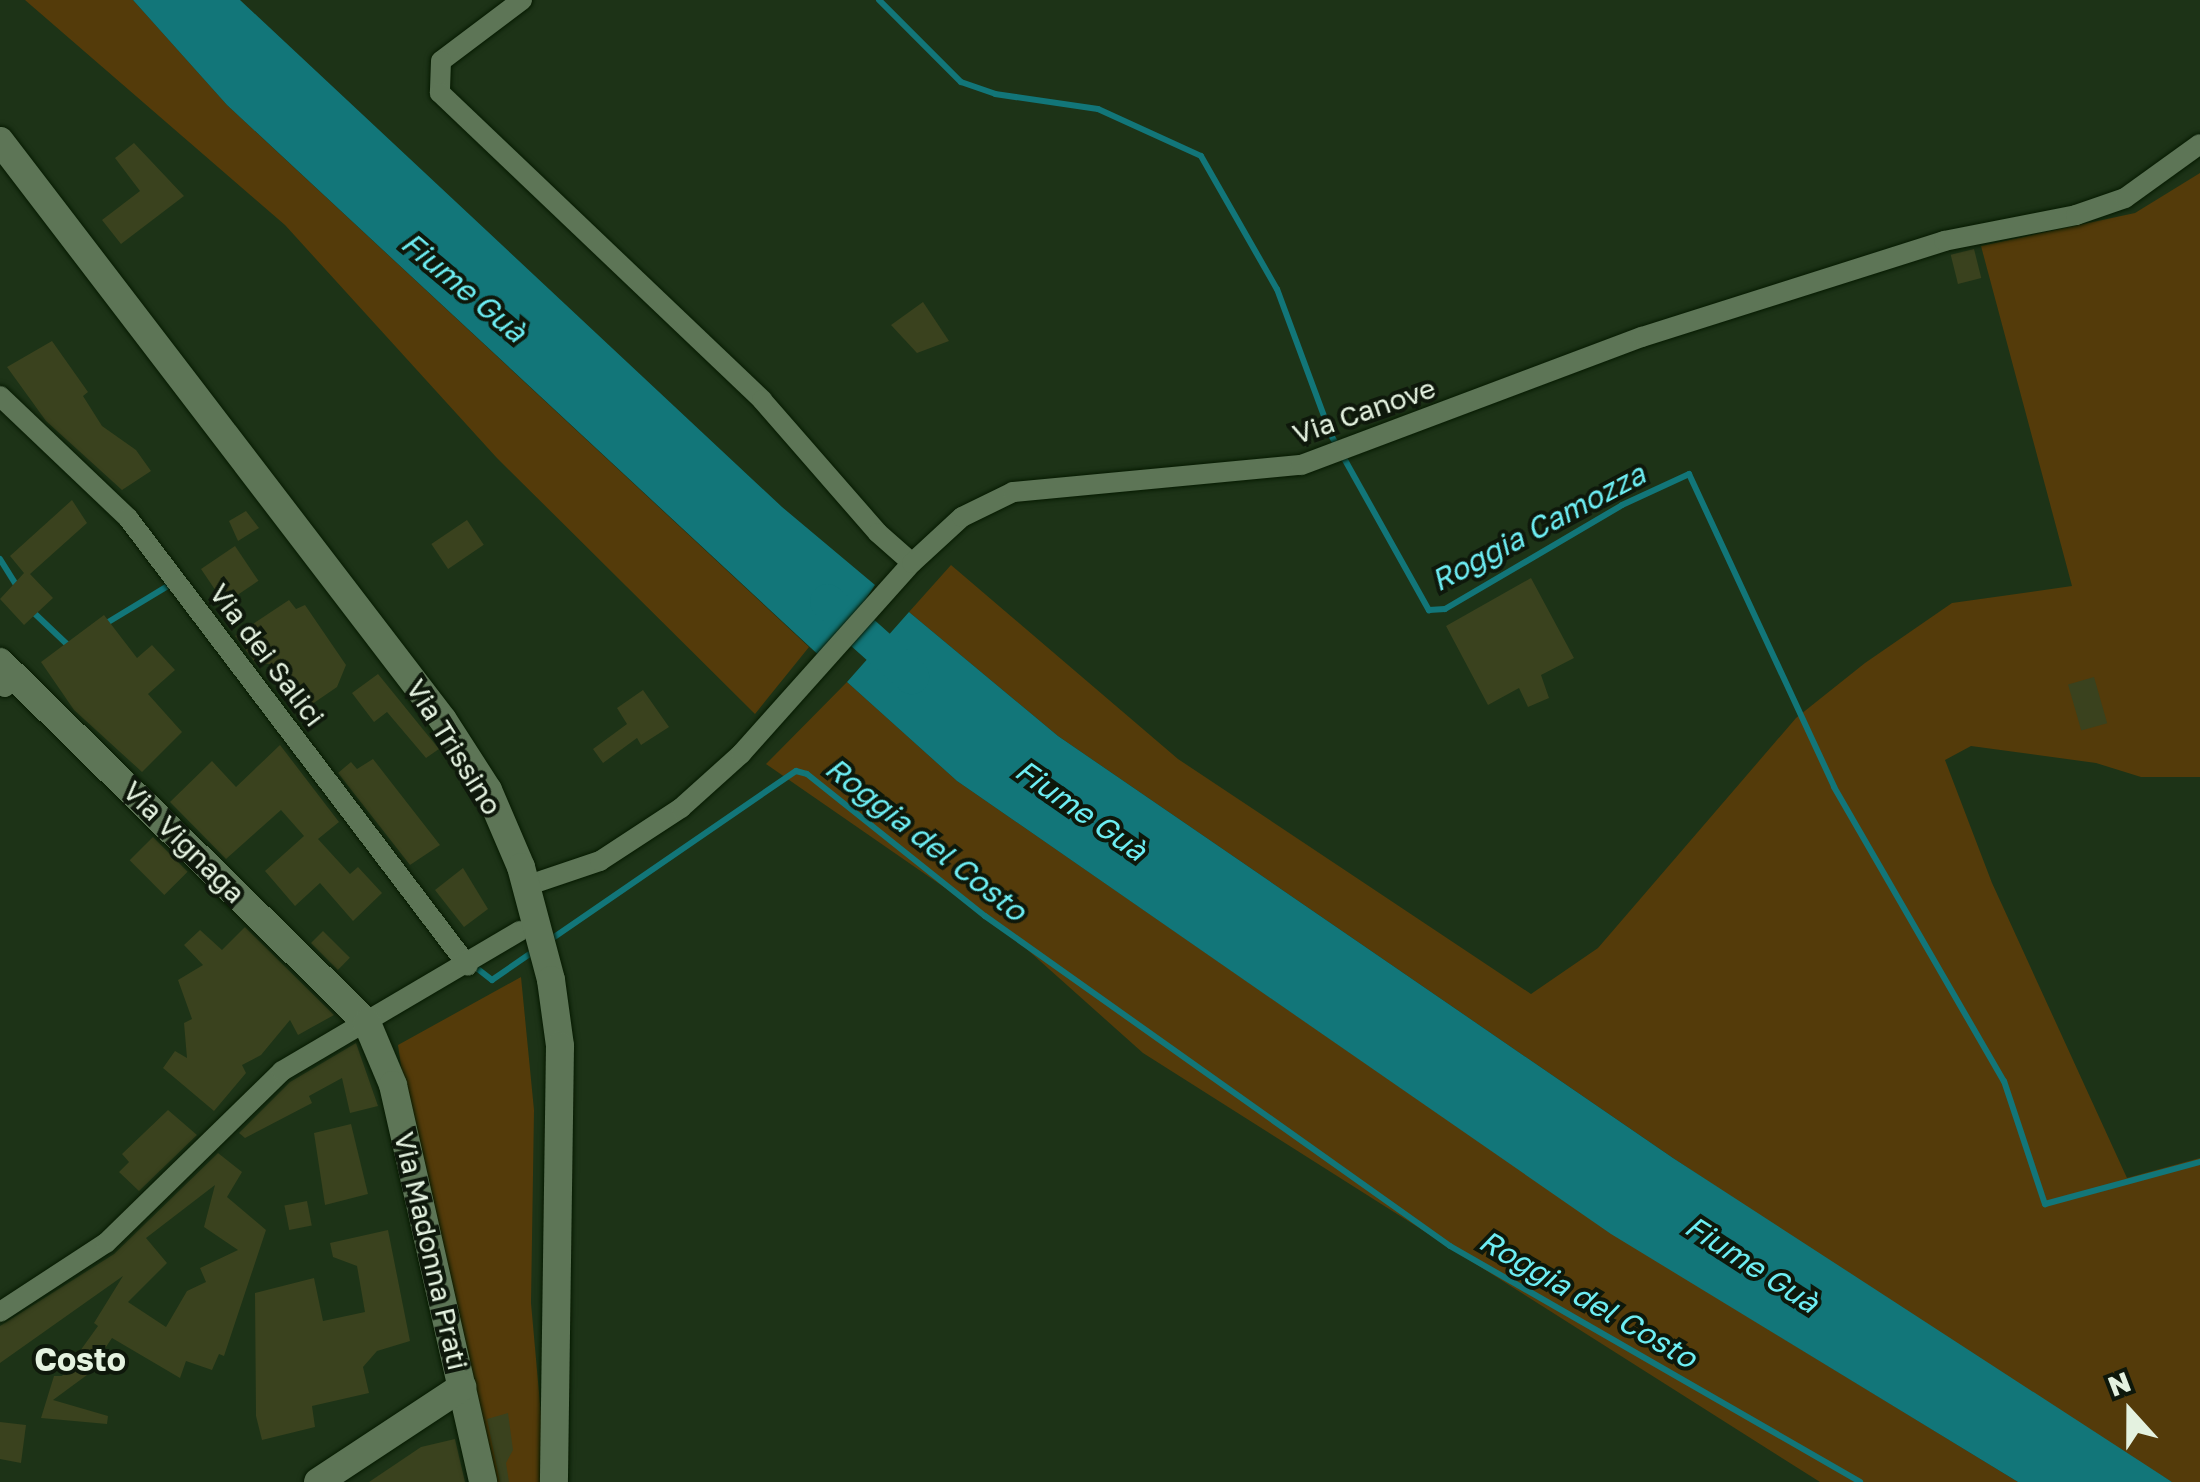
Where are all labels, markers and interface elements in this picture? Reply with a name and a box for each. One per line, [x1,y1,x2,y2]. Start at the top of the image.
water label: Fiume Guà [394,224,534,350]
street label: Via Canove [1288,371,1440,451]
water label: Roggia Camozza [1425,455,1651,599]
street label: Via dei Salici [202,577,332,733]
street label: Via Trissino [399,673,509,821]
water label: Roggia del Costo [818,749,1034,929]
water label: Fiume Guà [1009,752,1153,868]
street label: Via Vignaga [116,774,252,910]
street label: Via Madonna Prati [387,1129,475,1373]
water label: Fiume Guà [1679,1208,1825,1320]
water label: Roggia del Costo [1473,1222,1703,1376]
district label: Costo [34,1340,126,1378]
north arrow [2080,1362,2180,1462]
text: N [2103,1364,2135,1403]

